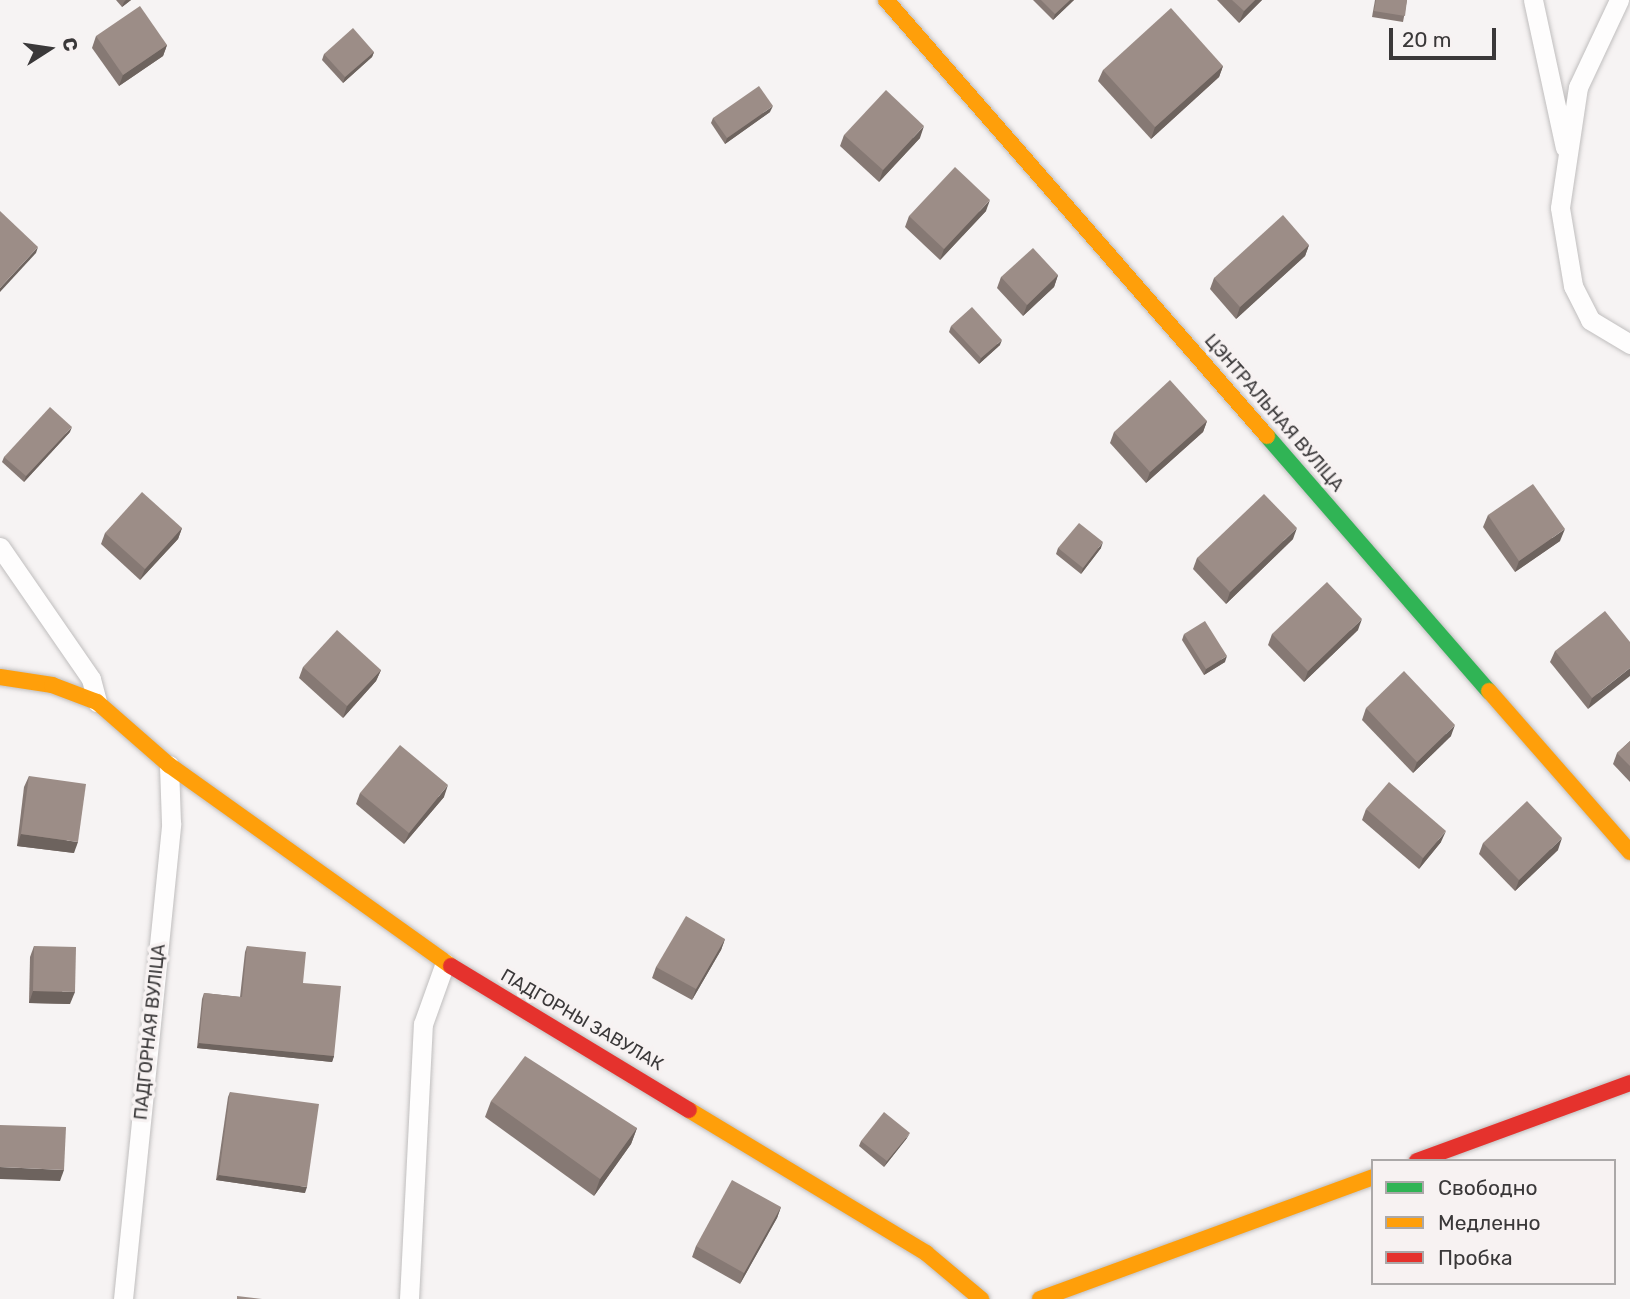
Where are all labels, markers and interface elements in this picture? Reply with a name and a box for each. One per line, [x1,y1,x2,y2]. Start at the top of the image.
north arrow [14,14,84,84]
scale bar [1392,14,1499,58]
text: 20 m [1402,27,1451,52]
text: С [57,36,83,53]
street label: ЦЭНТРАЛЬНАЯ ВУЛІЦА [1200,330,1348,496]
street label: ПАДГОРНАЯ ВУЛІЦА [130,943,170,1121]
street label: ПАДГОРНЫ ЗАВУЛАК [497,965,667,1075]
legend [1371,1159,1616,1285]
text: Свободно [1438,1175,1538,1200]
text: Медленно [1438,1210,1541,1235]
text: Пробка [1438,1245,1513,1270]

